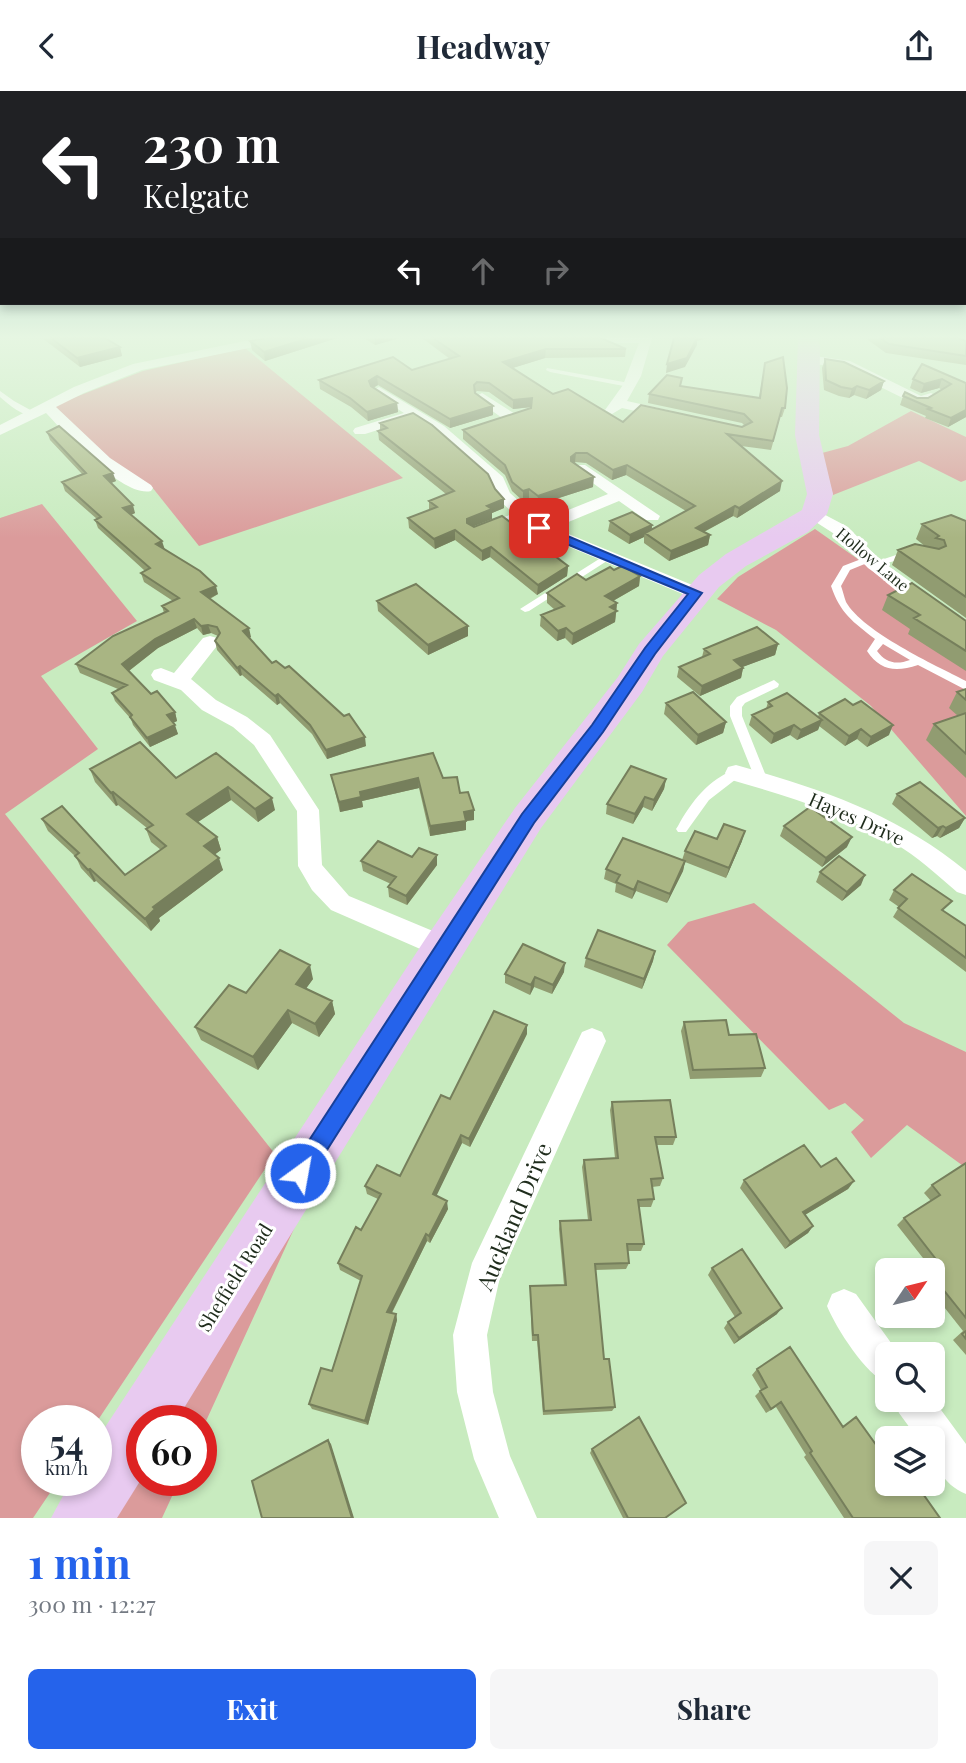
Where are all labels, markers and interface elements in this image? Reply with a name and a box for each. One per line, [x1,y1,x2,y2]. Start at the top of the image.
text: Headway [416,24,550,67]
icon: back [28,27,66,65]
icon: share [900,27,938,65]
text: 230 m [143,110,280,175]
icon: left [28,119,119,210]
text: Kelgate [143,173,249,216]
icon: left [391,252,429,290]
icon: ahead [464,252,502,290]
icon: right [537,252,575,290]
pin [509,498,569,558]
icon: arrive [520,509,558,547]
street label: Hollow Lane [832,522,914,596]
street label: Hayes Drive [805,785,909,851]
position arrow [263,1136,337,1210]
street label: Auckland Drive [468,1137,558,1295]
street label: Sheffield Road [190,1218,278,1336]
north arrow [875,1258,945,1328]
map controls [875,1258,945,1496]
button: search [875,1342,945,1412]
speed limit sign: 60 [126,1405,217,1496]
text: 54 [49,1418,84,1465]
button: layers [875,1426,945,1496]
text: km/h [45,1456,88,1480]
text: 1 min [28,1534,131,1590]
button: close [864,1541,938,1615]
text: 300 m · 12:27 [28,1588,156,1619]
button: Exit [28,1669,476,1749]
button: Share [490,1669,938,1749]

